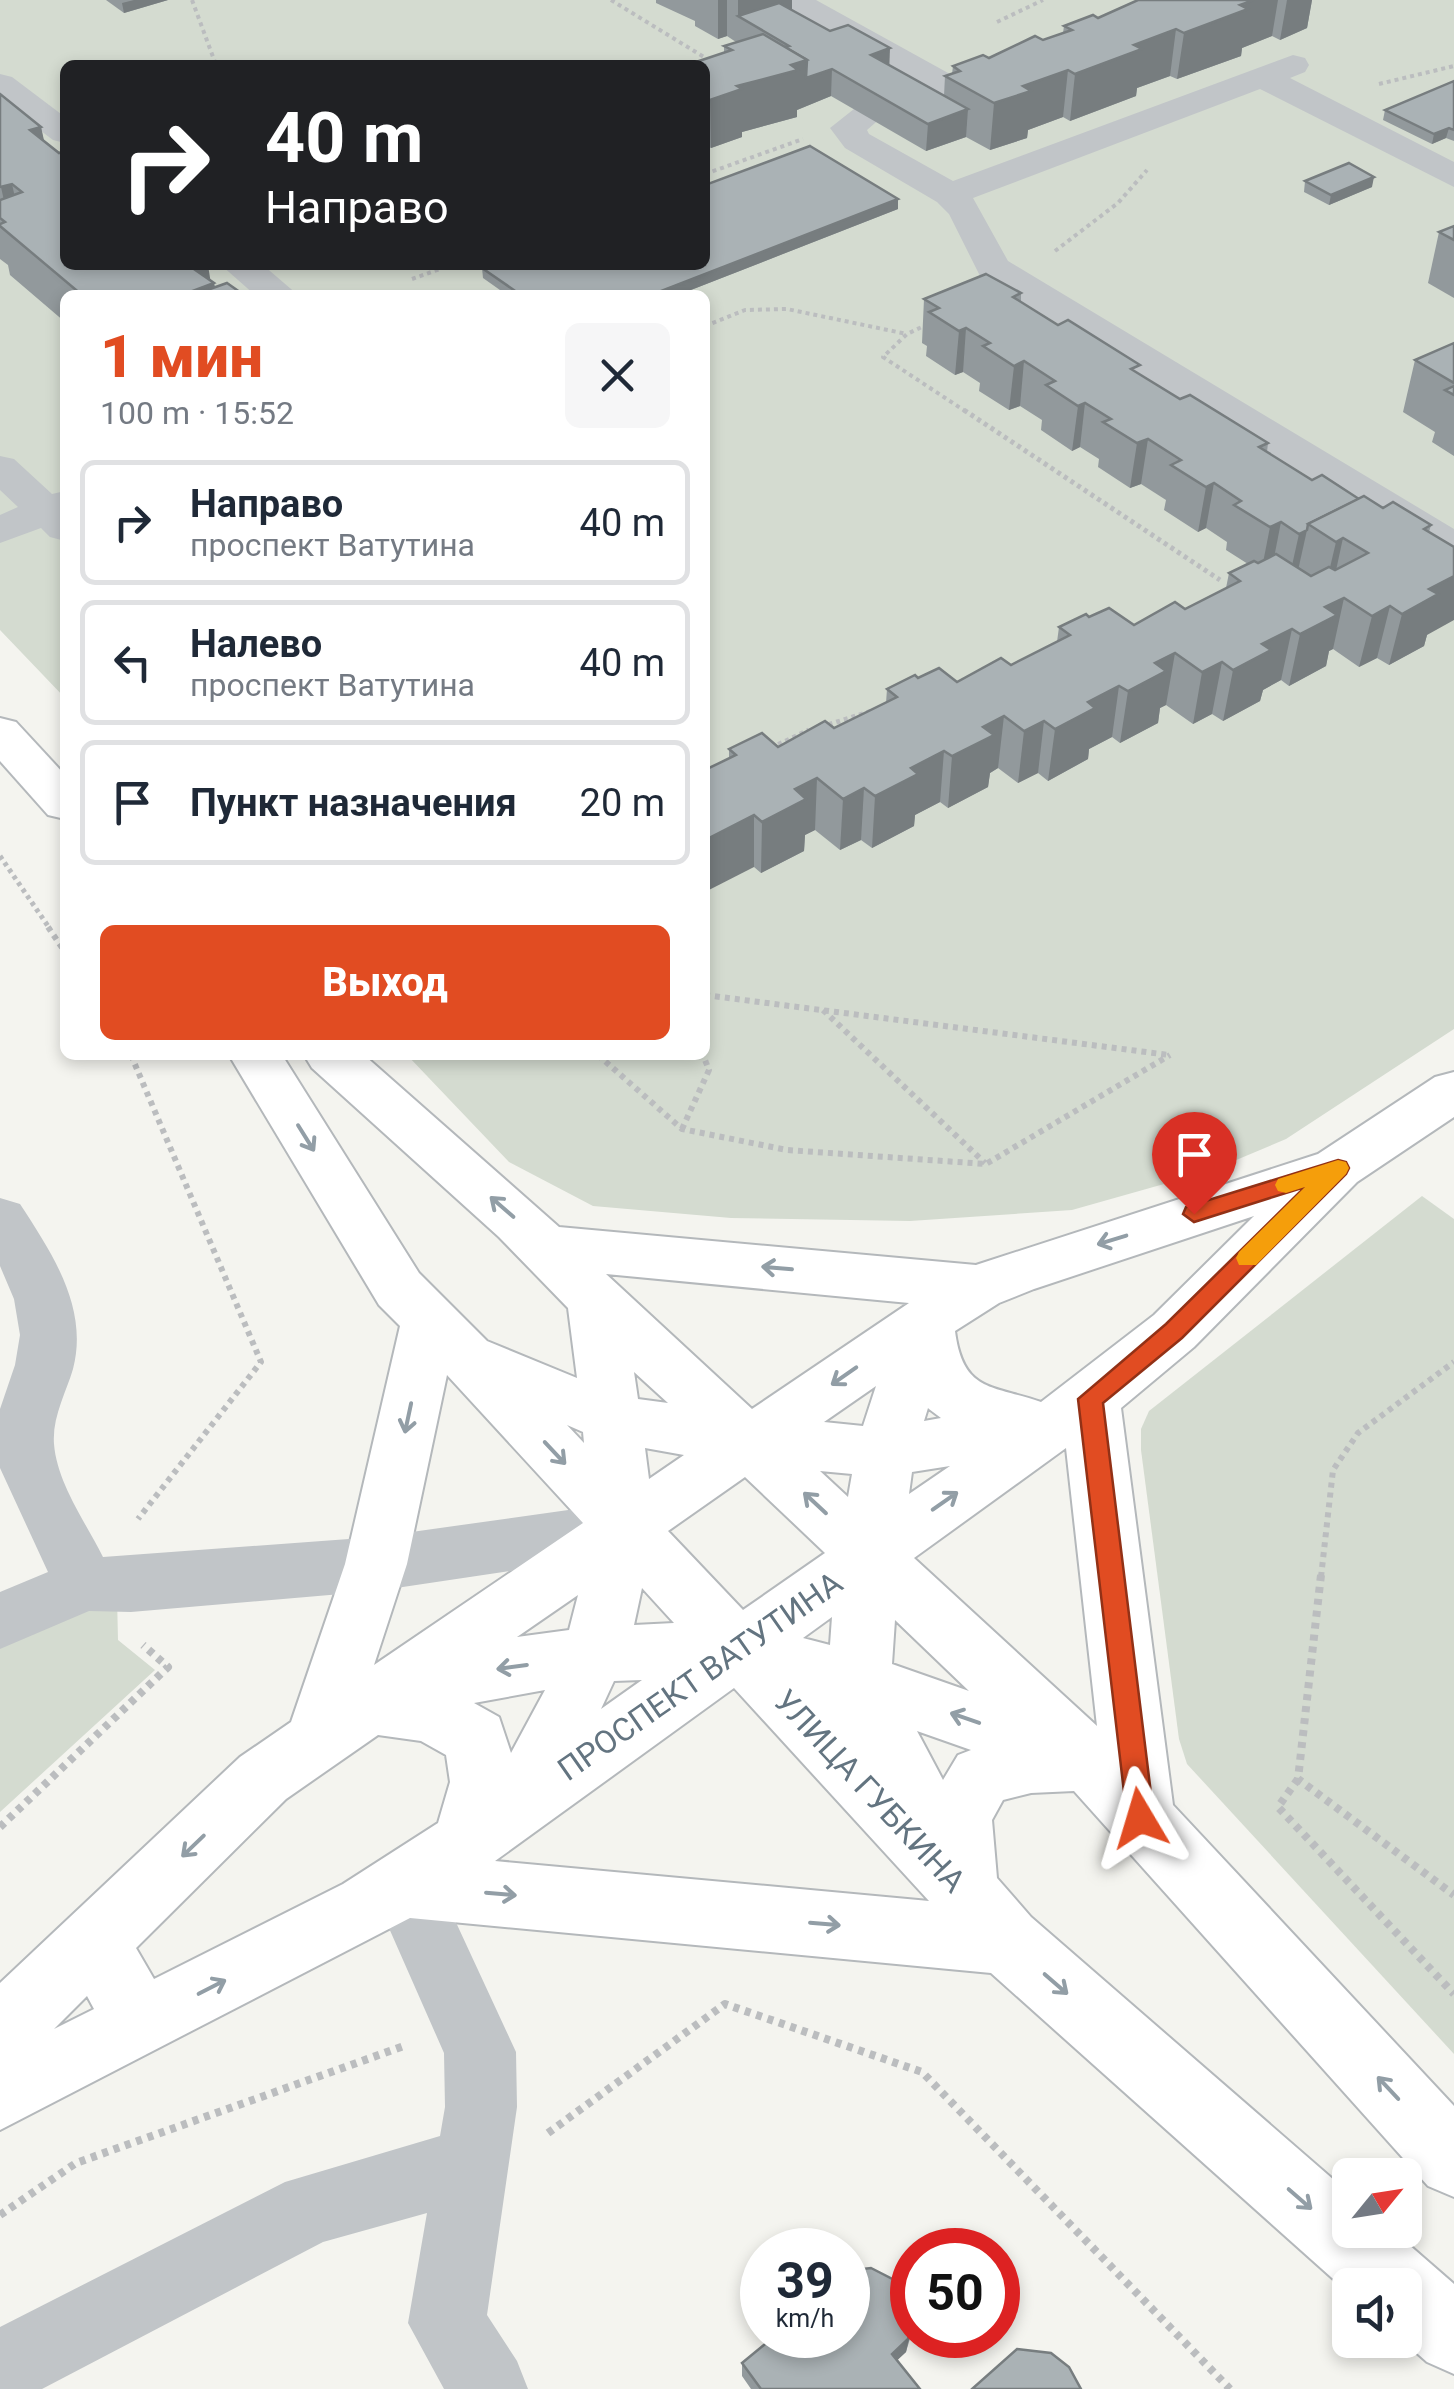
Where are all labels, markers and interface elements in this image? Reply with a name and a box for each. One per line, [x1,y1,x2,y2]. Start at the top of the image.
text: 40 m [265,97,423,179]
icon: right [100,100,230,230]
text: Направо [265,181,449,234]
text: 1 мин [100,321,263,392]
button: close [565,323,670,428]
text: 100 m · 15:52 [100,394,294,432]
text: Направо [190,482,343,526]
icon: right [105,495,160,550]
text: 40 m [580,501,665,545]
text: проспект Ватутина [190,526,475,564]
text: Налево [190,622,322,666]
icon: left [105,635,160,690]
text: 40 m [580,641,665,685]
text: проспект Ватутина [190,666,475,704]
icon: arrive [105,775,160,830]
text: Пункт назначения [190,781,517,825]
text: 20 m [580,781,665,825]
button: Выход [100,925,670,1040]
pin [1152,1112,1237,1215]
one-way arrow [296,1123,316,1152]
icon: arrive [1167,1127,1222,1182]
one-way arrow [489,1196,515,1218]
one-way arrow [1096,1232,1128,1250]
one-way arrow [762,1259,794,1278]
one-way arrow [831,1365,859,1386]
one-way arrow [398,1401,416,1433]
one-way arrow [543,1440,567,1466]
one-way arrow [804,1491,828,1515]
one-way arrow [931,1491,959,1512]
street label: ПРОСПЕКТ ВАТУТИНА [551,1563,849,1789]
one-way arrow [496,1658,528,1676]
street label: УЛИЦА ГУБКИНА [767,1682,974,1900]
one-way arrow [951,1708,982,1726]
position arrow [1088,1766,1192,1870]
one-way arrow [181,1833,205,1857]
one-way arrow [484,1885,517,1904]
one-way arrow [808,1915,840,1934]
one-way arrow [1043,1973,1068,1996]
one-way arrow [196,1976,226,1995]
one-way arrow [1377,2076,1400,2101]
north arrow [1332,2158,1422,2248]
map controls [1332,2158,1422,2358]
one-way arrow [1287,2188,1312,2211]
speed limit sign: 50 [890,2228,1020,2358]
text: 39 [776,2252,834,2310]
button: sound [1332,2268,1422,2358]
text: km/h [776,2304,834,2333]

